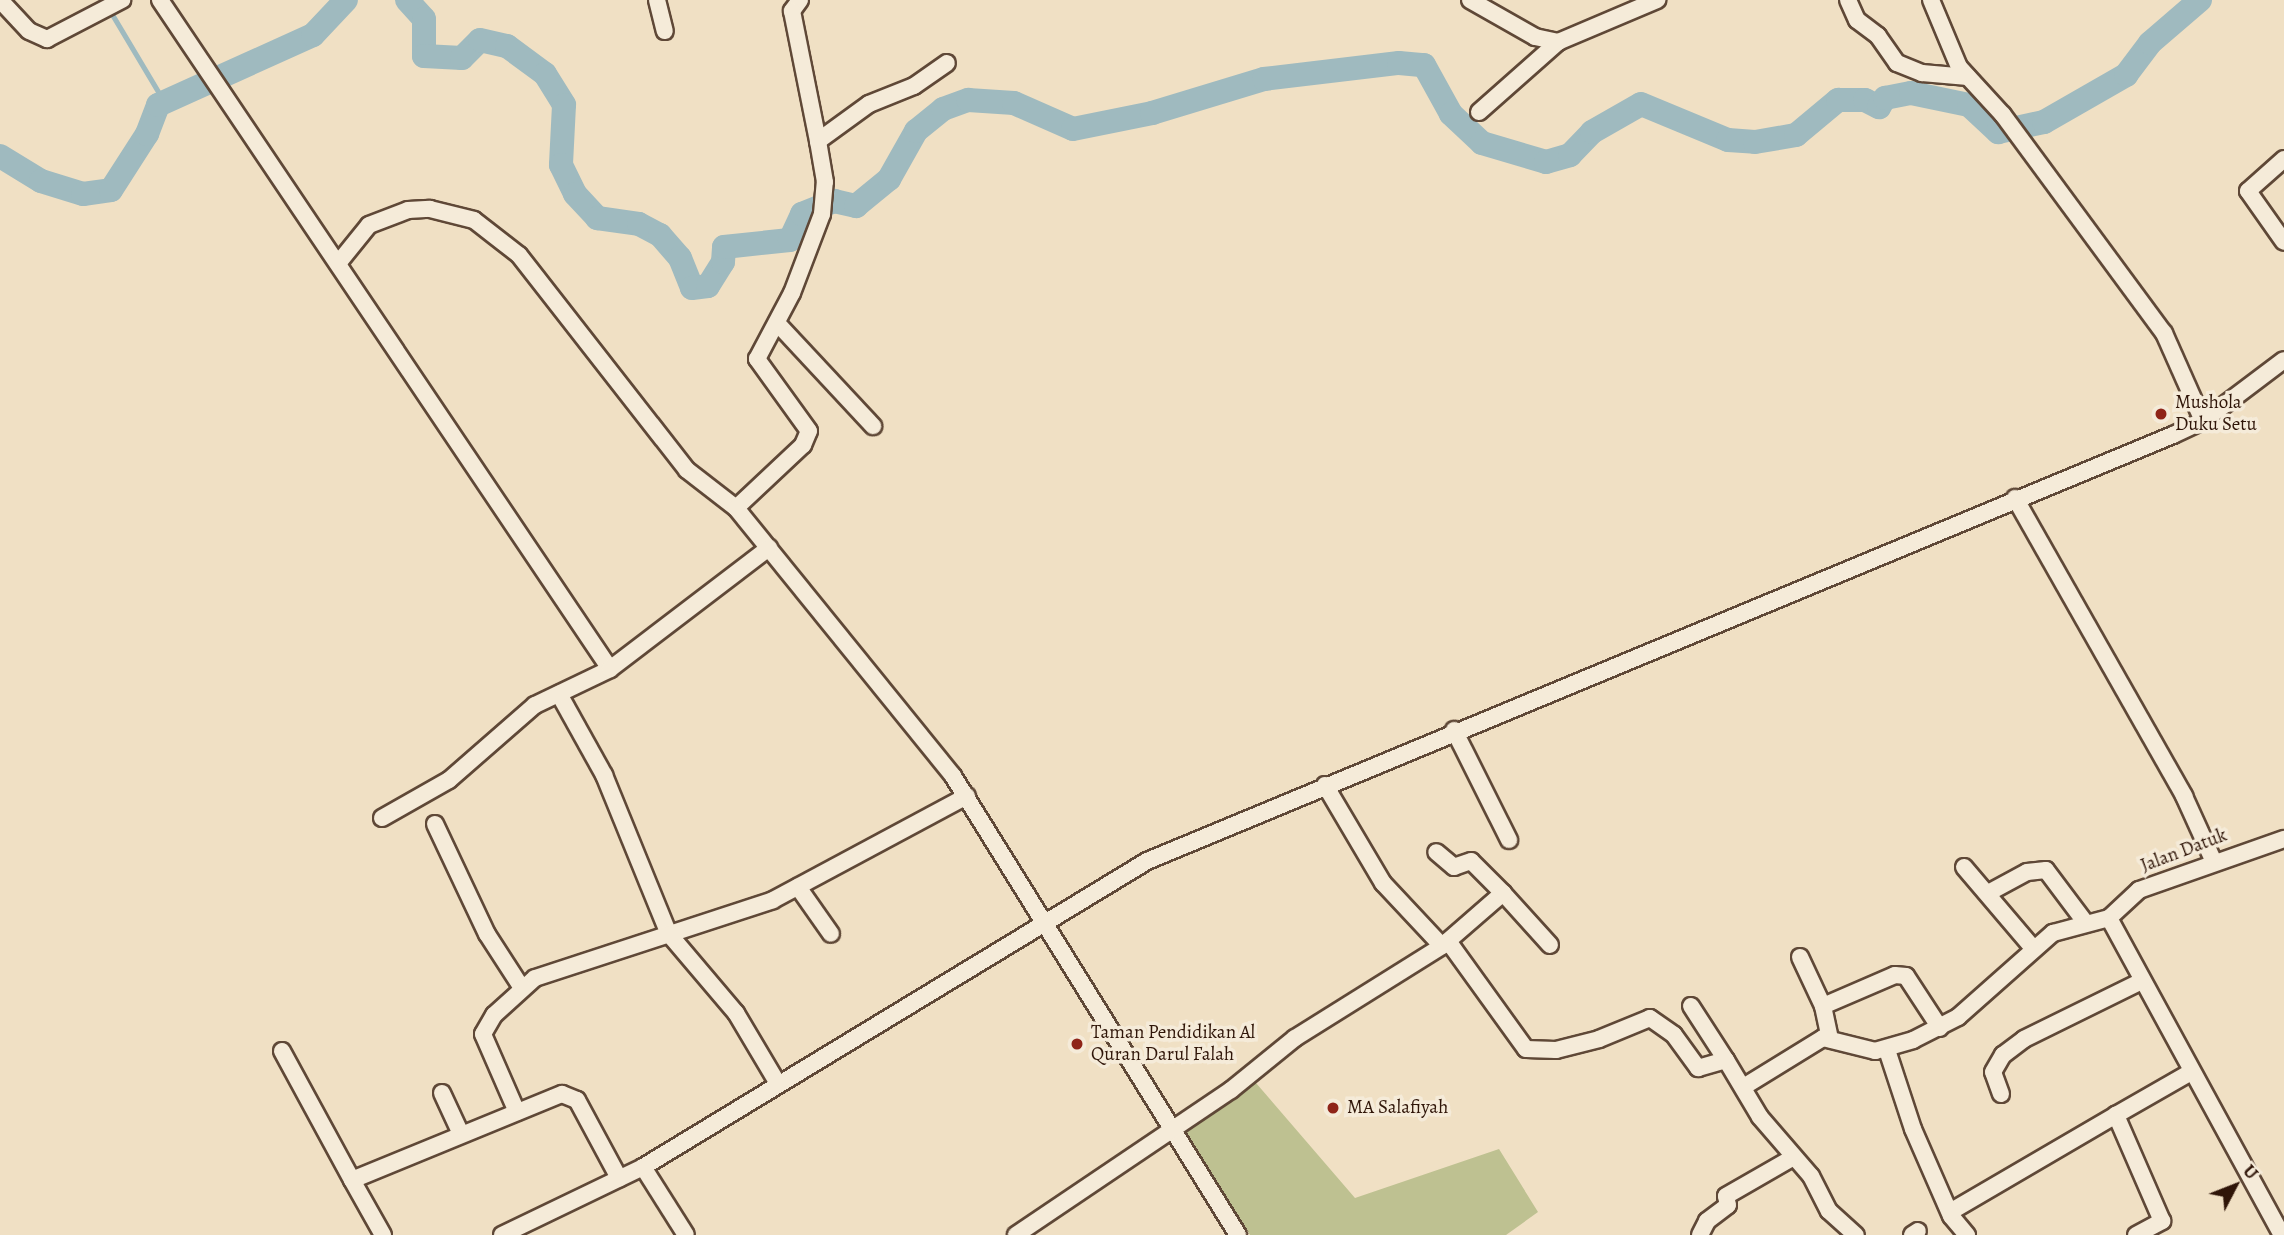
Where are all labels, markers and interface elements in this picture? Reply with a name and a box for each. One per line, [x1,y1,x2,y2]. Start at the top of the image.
place label: Mushola Duku Setu [2175,392,2257,436]
marker: Mushola Duku Setu [2153,406,2169,422]
street label: Jalan Datuk [2138,824,2230,878]
place label: Taman Pendidikan Al Quran Darul Falah [1091,1022,1255,1066]
marker: Taman Pendidikan Al Quran Darul Falah [1069,1036,1085,1052]
place label: MA Salafiyah [1347,1097,1448,1119]
marker: MA Salafiyah [1325,1100,1341,1116]
north arrow [2200,1151,2270,1221]
text: U [2237,1159,2264,1185]

